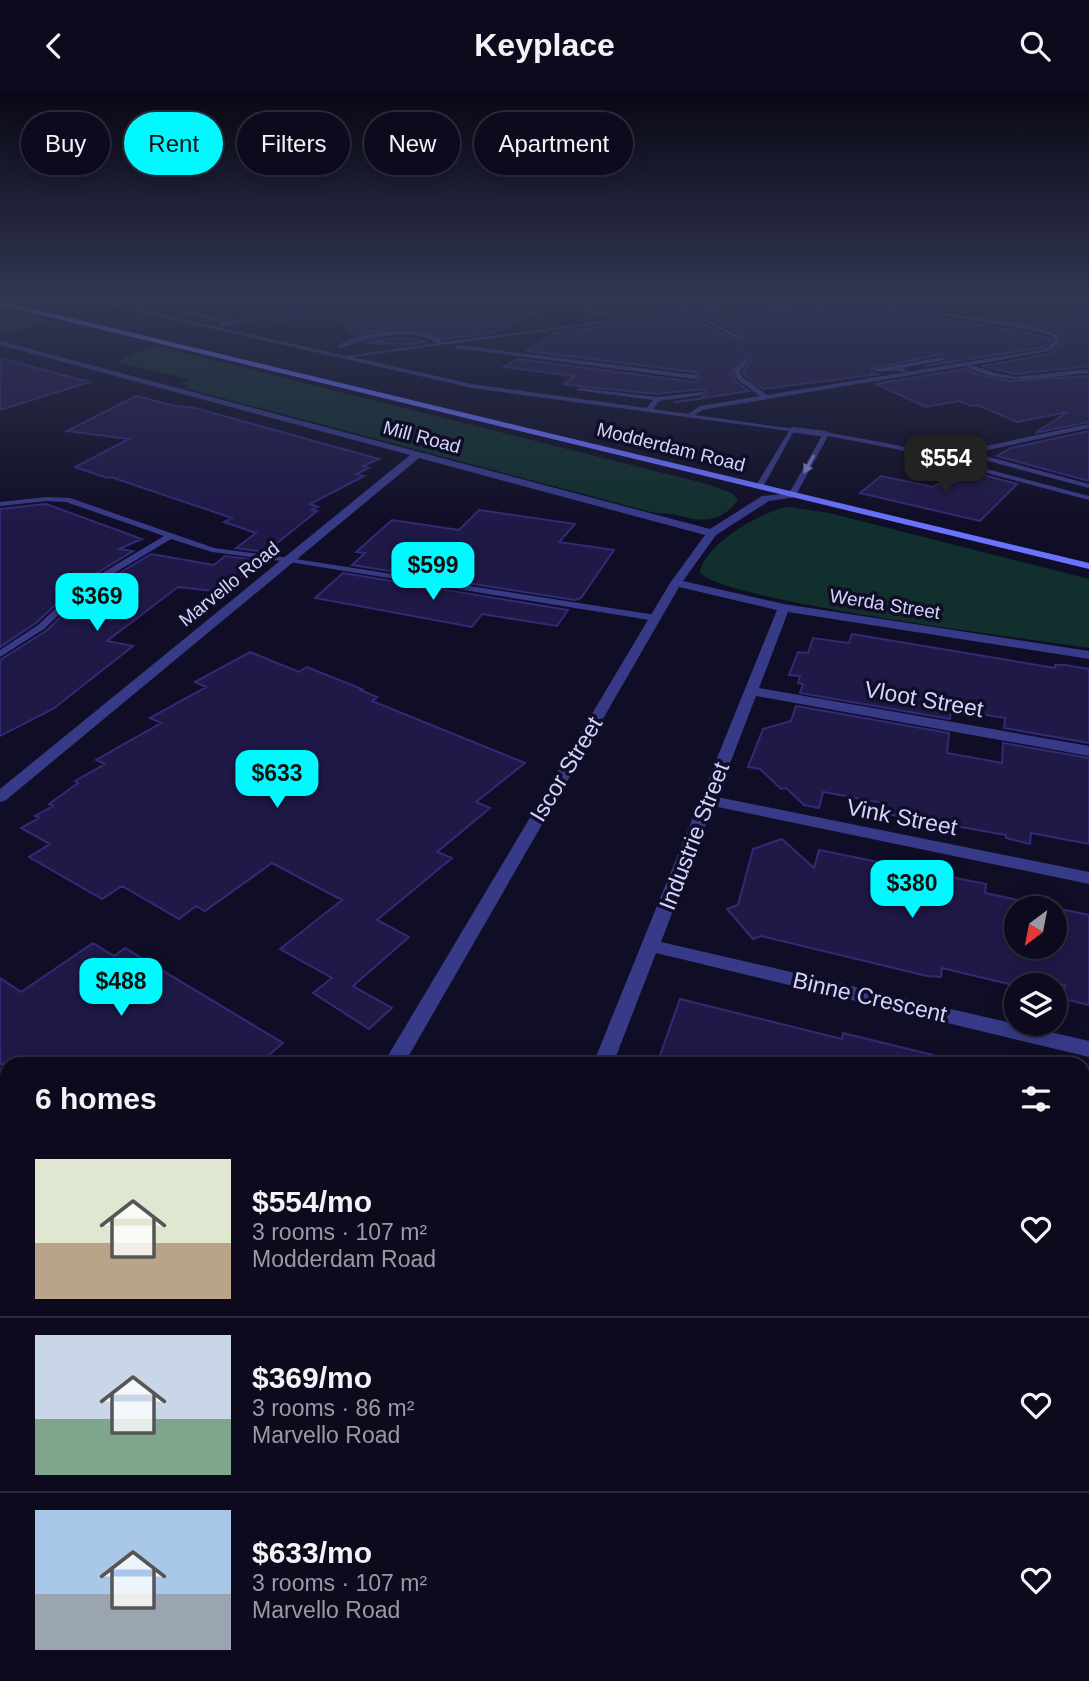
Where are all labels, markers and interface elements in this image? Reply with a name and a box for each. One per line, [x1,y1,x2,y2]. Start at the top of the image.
icon: back [35,27,73,65]
text: Keyplace [474,27,615,63]
icon: search [1016,27,1054,65]
chip: Buy [21,112,110,175]
chip: Rent [124,112,223,175]
chip: Filters [237,112,350,175]
chip: New [364,112,460,175]
chip: Apartment [474,112,633,175]
street label: Mill Road [381,417,463,457]
street label: Modderdam Road [595,418,747,476]
pin: $554 [905,435,987,495]
text: $554 [920,445,972,471]
one-way arrow [803,455,815,474]
street label: Marvello Road [175,537,283,631]
pin: $599 [392,543,474,602]
text: $599 [407,552,459,578]
pin: $369 [56,573,138,633]
text: $369 [71,583,123,609]
street label: Werda Street [828,585,942,623]
street label: Vloot Street [863,676,986,722]
street label: Iscor Street [525,711,608,826]
pin: $633 [236,751,318,810]
street label: Industrie Street [654,758,734,913]
text: $633 [251,760,303,786]
street label: Vink Street [845,794,960,841]
pin: $380 [871,861,953,920]
text: $380 [886,870,938,896]
north arrow [1004,896,1068,959]
map controls [1004,896,1067,1036]
pin: $488 [80,958,162,1018]
street label: Binne Crescent [790,967,950,1027]
text: $488 [95,968,147,994]
button: layers [1004,973,1067,1036]
icon: filters [1017,1080,1055,1118]
text: 6 homes [35,1082,157,1115]
text: $554/mo [252,1185,372,1218]
icon: home [91,1187,175,1271]
icon: heart [1017,1210,1055,1248]
text: 3 rooms · 107 m² [252,1219,427,1245]
text: Modderdam Road [252,1246,436,1272]
text: $369/mo [252,1361,372,1394]
icon: home [91,1363,175,1447]
icon: heart [1017,1386,1055,1424]
text: 3 rooms · 86 m² [252,1395,414,1421]
text: Marvello Road [252,1422,400,1448]
text: $633/mo [252,1536,372,1569]
icon: home [91,1538,175,1622]
icon: heart [1017,1561,1055,1599]
text: 3 rooms · 107 m² [252,1570,427,1596]
text: Marvello Road [252,1597,400,1623]

